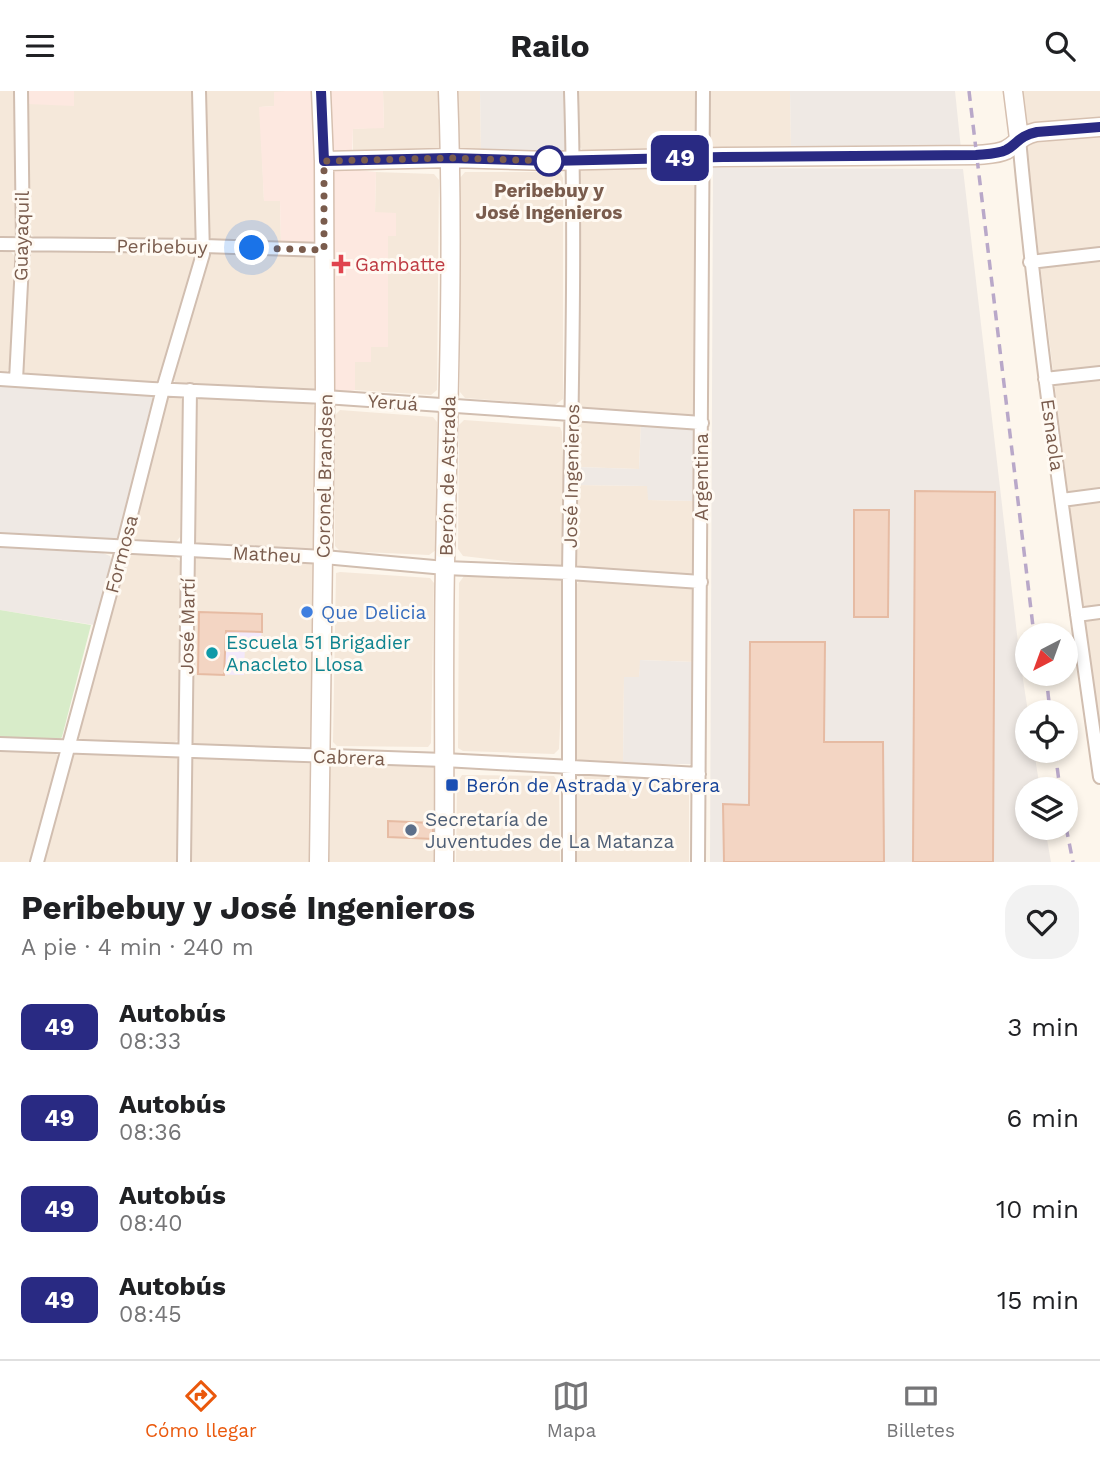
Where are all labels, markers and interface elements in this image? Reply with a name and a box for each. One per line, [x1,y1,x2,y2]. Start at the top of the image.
icon: menu [21,27,59,65]
text: Railo [510,27,590,65]
icon: search [1041,27,1079,65]
line badge: 49 [648,135,712,181]
text: 49 [665,144,695,172]
marker: Peribebuy y José Ingenieros [534,146,564,176]
place label: Peribebuy y José Ingenieros [476,179,622,224]
street label: Guayaquil [9,190,34,281]
your location [234,230,269,265]
street label: Peribebuy [116,234,208,259]
place label: Gambatte [355,253,446,276]
marker: Gambatte [333,256,349,272]
street label: Yeruá [367,389,419,416]
street label: Coronel Brandsen [312,393,337,559]
street label: Berón de Astrada [435,395,460,556]
street label: Esnaola [1036,398,1069,473]
street label: José Ingenieros [559,404,584,548]
street label: Argentina [690,433,713,521]
street label: Formosa [100,512,143,596]
street label: Matheu [232,541,302,568]
street label: José Martí [175,578,200,674]
place label: Que Delicia [321,601,427,624]
marker: Que Delicia [299,604,315,620]
north arrow [1015,623,1078,686]
map controls [1015,623,1078,840]
place label: Escuela 51 Brigadier Anacleto Llosa [226,631,411,676]
marker: Escuela 51 Brigadier Anacleto Llosa [204,645,220,661]
button: locate [1015,700,1078,763]
street label: Cabrera [312,745,386,770]
place label: Berón de Astrada y Cabrera [466,774,720,797]
marker: Berón de Astrada y Cabrera [444,777,460,793]
button: layers [1015,777,1078,840]
place label: Secretaría de Juventudes de La Matanza [425,808,674,853]
marker: Secretaría de Juventudes de La Matanza [403,822,419,838]
button: heart [1005,885,1079,959]
text: Peribebuy y José Ingenieros [21,888,475,927]
text: A pie · 4 min · 240 m [21,934,254,961]
text: Autobús [119,998,226,1028]
text: 3 min [1007,1012,1079,1042]
text: 49 [44,1013,75,1041]
text: 08:33 [119,1028,181,1055]
text: Autobús [119,1089,226,1119]
text: 6 min [1007,1103,1079,1133]
text: 49 [44,1104,75,1132]
text: 08:36 [119,1119,182,1146]
text: Autobús [119,1180,226,1210]
text: 10 min [996,1194,1079,1224]
text: 49 [44,1195,75,1223]
text: 08:40 [119,1210,183,1237]
text: Autobús [119,1271,226,1301]
text: 15 min [997,1285,1079,1315]
text: 49 [44,1286,75,1314]
text: 08:45 [119,1301,182,1328]
tab: Cómo llegar [145,1377,257,1442]
tab: Mapa [547,1377,596,1442]
tab: Billetes [886,1377,955,1442]

